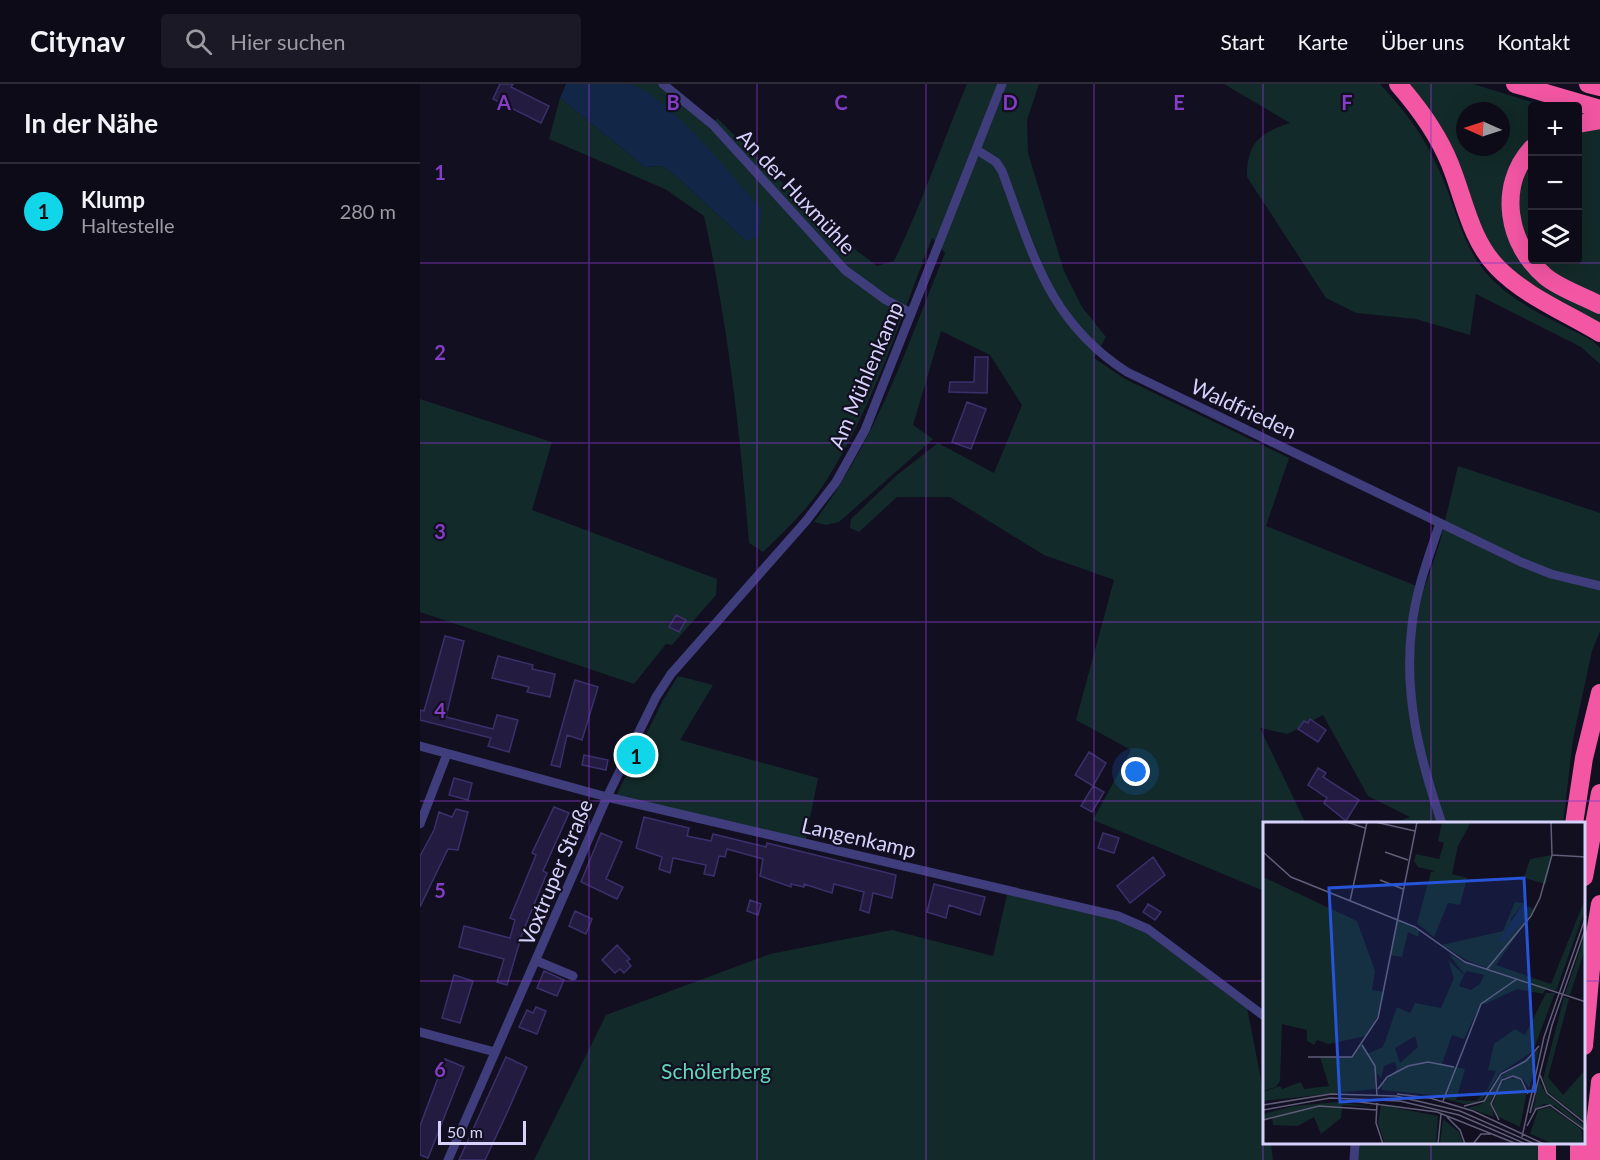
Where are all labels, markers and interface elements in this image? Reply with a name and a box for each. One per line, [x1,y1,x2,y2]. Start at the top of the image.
search box [161,14,581,68]
text: Citynav [30,24,125,58]
icon: search [182,25,215,58]
text: Hier suchen [230,28,345,55]
text: Start [1220,29,1265,54]
text: Karte [1298,29,1348,54]
text: Über uns [1381,29,1464,54]
text: Kontakt [1497,29,1570,54]
text: A [496,90,511,114]
text: B [666,90,680,114]
text: C [834,90,848,114]
text: D [1002,90,1018,114]
text: E [1173,90,1185,114]
text: F [1341,90,1353,114]
north arrow [1456,102,1510,156]
map controls [1528,102,1582,264]
button: + [1528,102,1582,156]
text: In der Nähe [24,107,158,139]
street label: An der Huxmühle [733,123,861,259]
button: − [1528,156,1582,210]
text: 1 [434,160,446,184]
text: Klump [81,186,145,213]
text: 1 [38,199,49,223]
text: 280 m [340,199,396,223]
button: layers [1528,210,1582,264]
text: Haltestelle [81,213,175,237]
street label: Am Mühlenkamp [823,298,907,452]
text: 2 [434,340,446,364]
street label: Waldfrieden [1187,373,1301,443]
text: 3 [434,519,446,543]
text: 4 [434,698,446,722]
pin: 1 [616,732,656,778]
your location [1121,757,1150,786]
street label: Voxtruper Straße [513,795,597,949]
street label: Langenkamp [799,812,919,862]
inset map [1263,822,1585,1145]
text: 5 [434,878,446,902]
text: 6 [434,1057,446,1081]
park label: Schölerberg [661,1058,771,1083]
scale bar [438,1118,526,1146]
text: 50 m [447,1122,483,1141]

